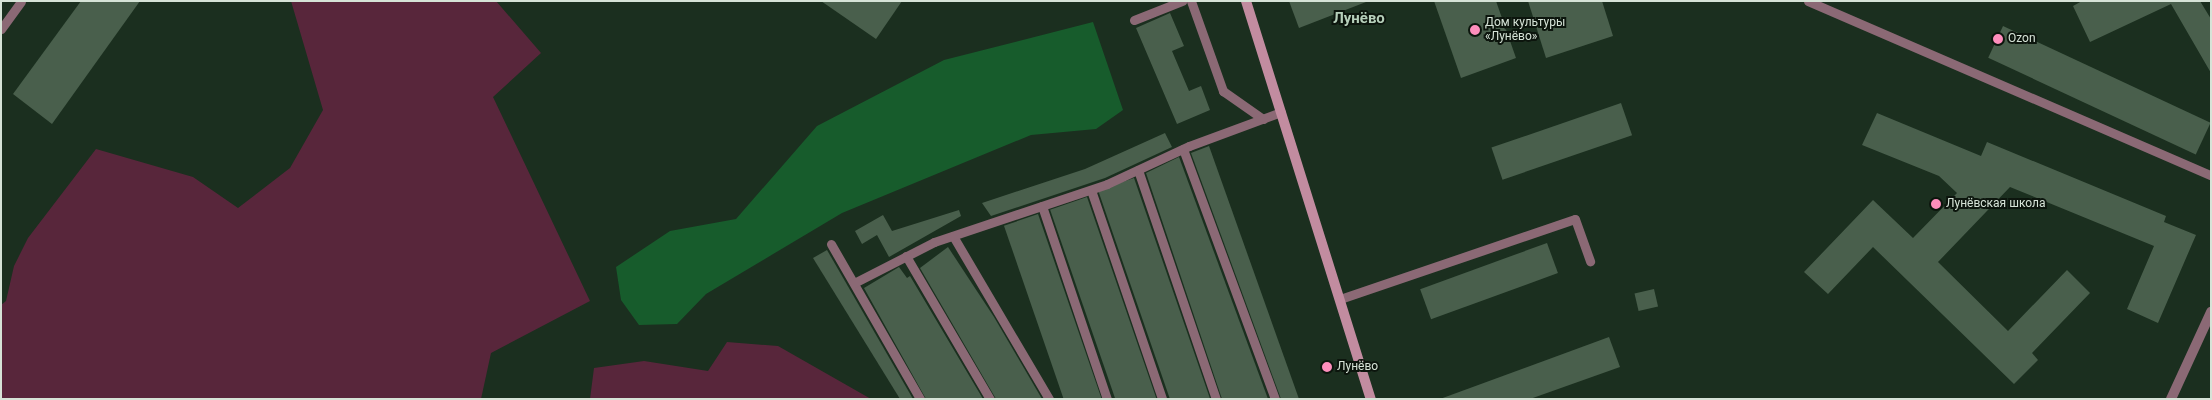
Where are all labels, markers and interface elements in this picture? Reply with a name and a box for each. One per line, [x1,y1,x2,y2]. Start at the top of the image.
district label: Лунёво [1333,10,1385,28]
place label: Дом культуры «Лунёво» [1485,16,1565,44]
marker: Дом культуры «Лунёво» [1469,24,1481,36]
place label: Ozon [2008,32,2036,46]
marker: Ozon [1992,33,2004,45]
place label: Лунёвская школа [1946,197,2045,211]
marker: Лунёвская школа [1930,198,1942,210]
place label: Лунёво [1337,360,1378,374]
marker: Лунёво [1321,361,1333,373]

